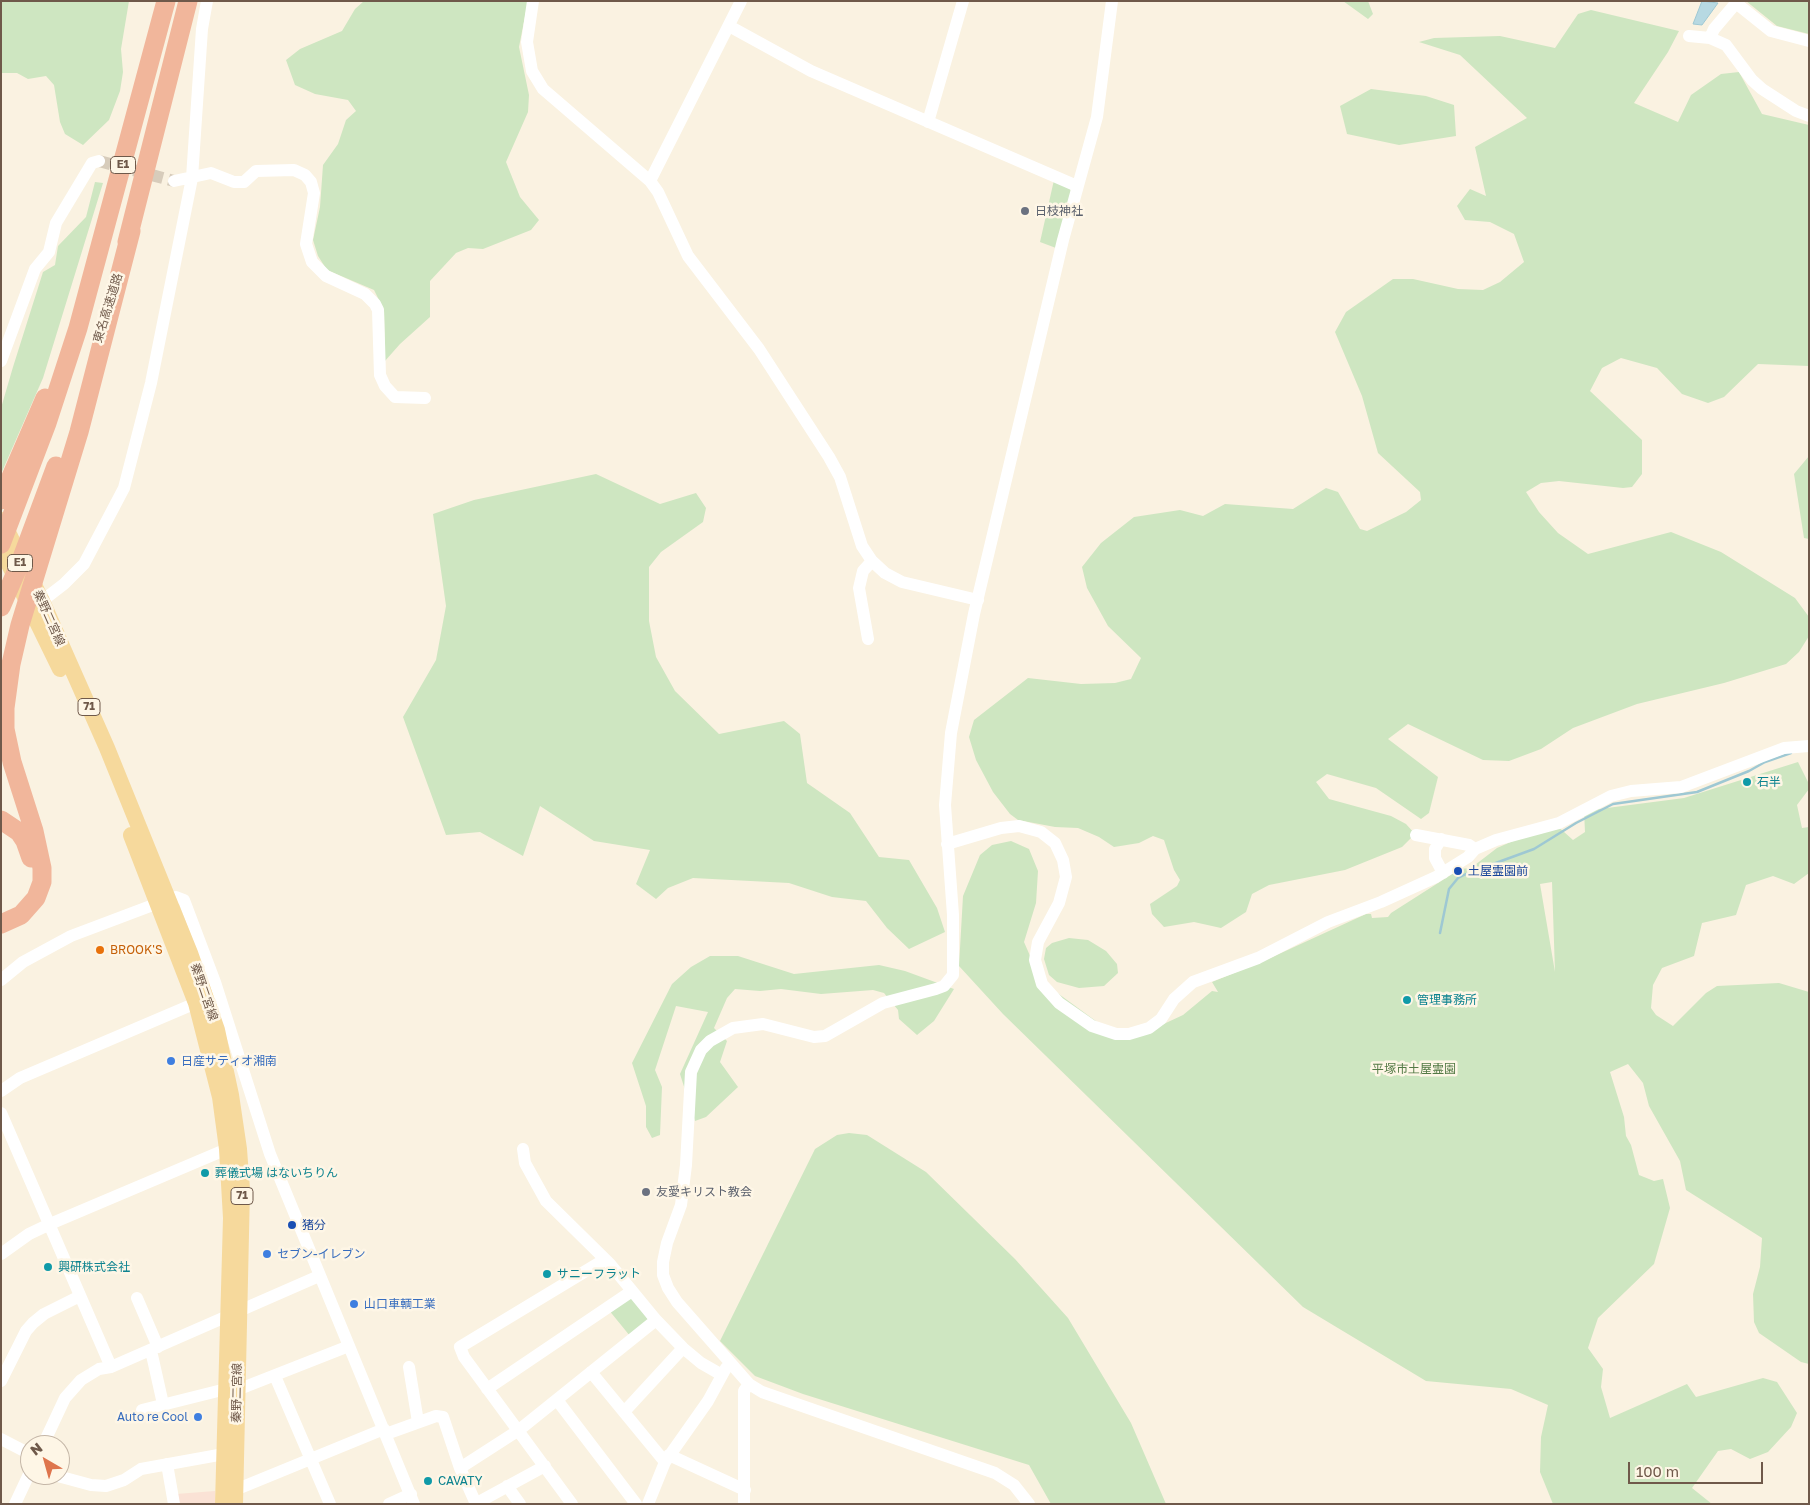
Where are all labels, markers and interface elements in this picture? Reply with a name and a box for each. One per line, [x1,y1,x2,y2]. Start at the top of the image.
road number: E1 [110,156,136,174]
place label: 日枝神社 [1035,204,1083,218]
marker: 日枝神社 [1019,205,1031,217]
street label: 東名高速道路 [91,271,125,345]
road number: E1 [8,554,32,572]
street label: 秦野二宮線 [30,588,68,648]
road number: 71 [78,699,100,716]
place label: 石半 [1757,775,1781,789]
marker: 石半 [1741,776,1753,788]
place label: 土屋霊園前 [1468,864,1528,878]
marker: 土屋霊園前 [1452,865,1464,877]
place label: BROOK'S [110,943,163,957]
marker: BROOK'S [94,944,106,956]
street label: 秦野二宮線 [187,961,221,1023]
place label: 管理事務所 [1417,993,1477,1007]
marker: 管理事務所 [1401,994,1413,1006]
place label: 日産サティオ湘南 [181,1054,277,1068]
marker: 日産サティオ湘南 [165,1055,177,1067]
park label: 平塚市土屋霊園 [1372,1062,1456,1076]
place label: 葬儀式場 はないちりん [215,1166,338,1180]
marker: 葬儀式場 はないちりん [199,1167,211,1179]
place label: 友愛キリスト教会 [656,1185,752,1199]
marker: 友愛キリスト教会 [640,1186,652,1198]
road number: 71 [231,1188,253,1204]
place label: 猪分 [302,1218,326,1232]
marker: 猪分 [286,1219,298,1231]
place label: セブン-イレブン [277,1247,366,1261]
marker: セブン-イレブン [261,1248,273,1260]
place label: 興研株式会社 [58,1260,130,1274]
marker: 興研株式会社 [42,1261,54,1273]
place label: サニーフラット [557,1267,641,1281]
marker: サニーフラット [541,1268,553,1280]
place label: 山口車輌工業 [364,1297,436,1311]
marker: 山口車輌工業 [348,1298,360,1310]
street label: 秦野二宮線 [229,1363,245,1423]
place label: Auto re Cool [117,1410,188,1424]
marker: Auto re Cool [192,1411,204,1423]
north arrow [20,1435,70,1485]
text: N [27,1439,45,1459]
scale bar [1630,1452,1765,1484]
text: 100 m [1636,1462,1679,1480]
place label: CAVATY [438,1474,482,1488]
marker: CAVATY [422,1475,434,1487]

